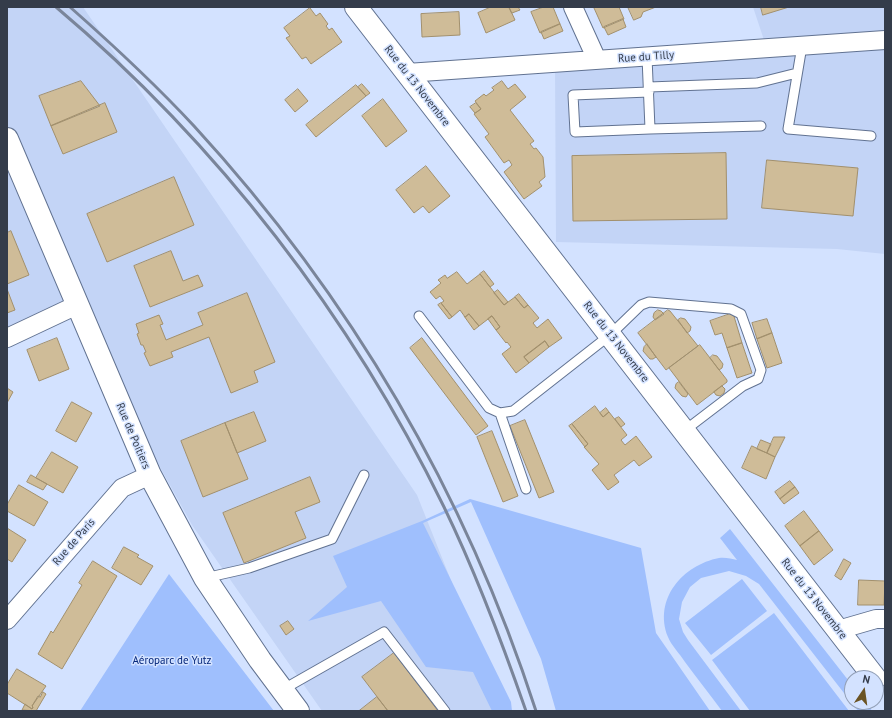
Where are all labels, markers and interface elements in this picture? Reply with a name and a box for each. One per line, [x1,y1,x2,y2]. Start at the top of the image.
street label: Rue du 13 Novembre [381,43,453,129]
street label: Rue du Tilly [617,48,675,66]
street label: Rue du 13 Novembre [580,299,652,385]
street label: Rue de Poitiers [113,401,153,471]
street label: Rue de Paris [50,516,98,568]
street label: Rue du 13 Novembre [778,556,850,642]
park label: Aéroparc de Yutz [133,654,211,668]
north arrow [844,670,884,710]
text: N [861,672,872,687]

